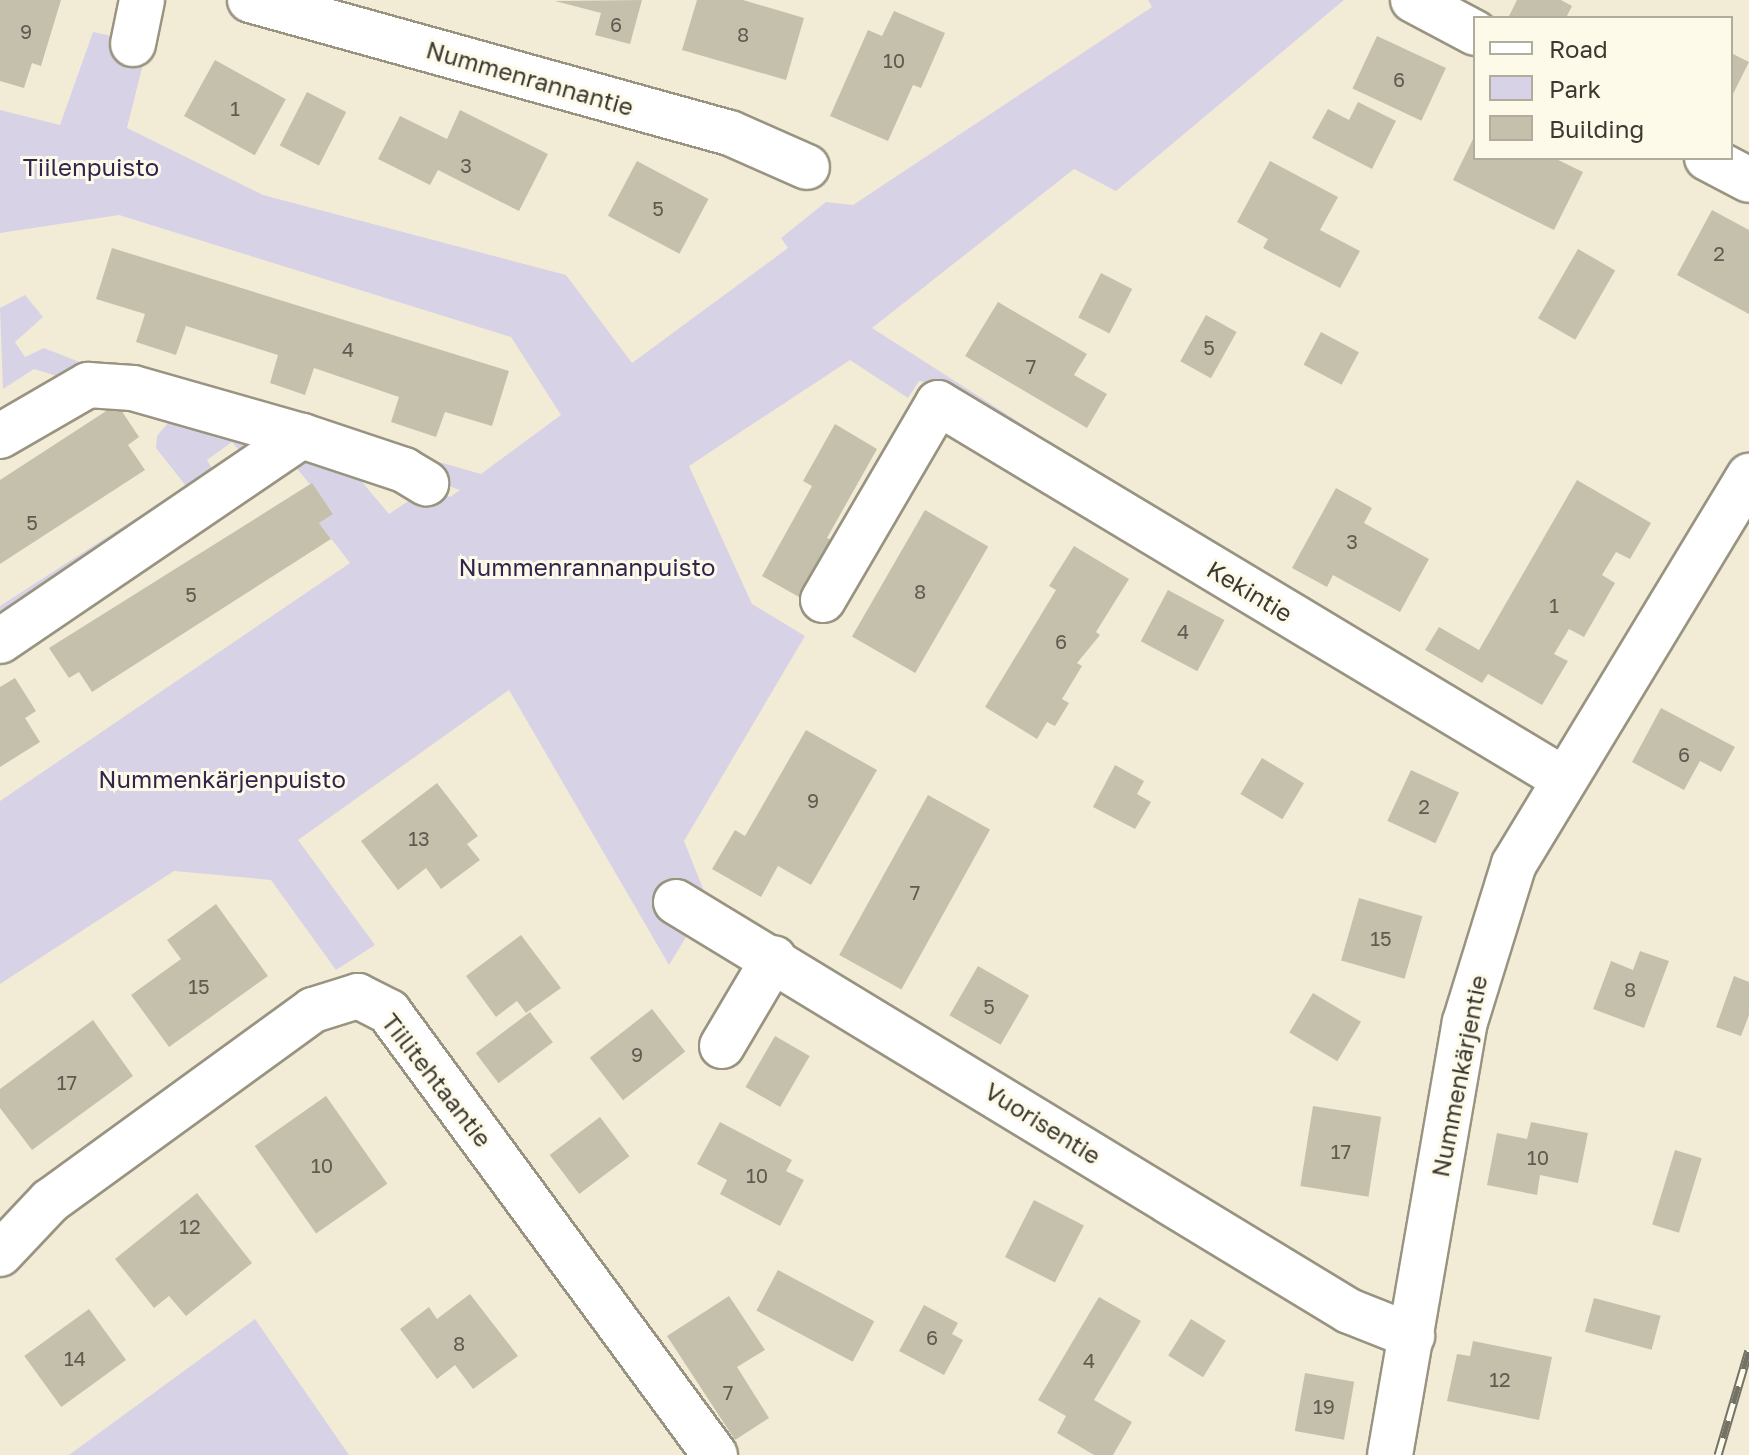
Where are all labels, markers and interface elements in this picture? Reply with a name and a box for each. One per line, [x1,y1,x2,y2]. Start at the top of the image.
house number: 6 [610,12,622,36]
legend [1473,16,1733,160]
house number: 9 [20,19,32,43]
house number: 8 [737,22,749,46]
text: Road [1549,34,1608,63]
street label: Nummenrannantie [423,35,637,121]
house number: 10 [883,48,905,72]
house number: 6 [1393,67,1405,91]
text: Park [1549,74,1601,103]
house number: 1 [230,96,240,120]
text: Building [1549,114,1644,143]
park label: Tiilenpuisto [23,153,159,181]
house number: 3 [460,153,472,177]
house number: 5 [652,196,664,220]
house number: 2 [1713,241,1725,265]
house number: 5 [1203,335,1215,359]
house number: 4 [342,337,354,361]
house number: 7 [1026,354,1036,378]
house number: 5 [26,510,38,534]
house number: 3 [1346,529,1358,553]
park label: Nummenrannanpuisto [459,553,715,581]
street label: Kekintie [1202,554,1298,628]
house number: 8 [914,579,926,603]
house number: 5 [185,582,197,606]
house number: 1 [1549,593,1559,617]
house number: 4 [1177,619,1189,643]
house number: 6 [1055,629,1067,653]
house number: 6 [1678,742,1690,766]
park label: Nummenkärjenpuisto [98,765,346,793]
house number: 9 [807,788,819,812]
house number: 2 [1418,794,1430,818]
house number: 13 [408,826,430,850]
house number: 7 [910,880,920,904]
house number: 15 [1370,926,1392,950]
street label: Nummenkärjentie [1425,973,1493,1179]
house number: 15 [188,974,210,998]
house number: 8 [1624,977,1636,1001]
house number: 5 [983,994,995,1018]
street label: Tiilitehtaantie [376,1008,498,1152]
house number: 9 [631,1042,643,1066]
house number: 17 [57,1070,77,1094]
street label: Vuorisentie [980,1076,1106,1170]
house number: 17 [1331,1139,1351,1163]
house number: 10 [1527,1145,1549,1169]
house number: 10 [311,1153,333,1177]
house number: 10 [746,1163,768,1187]
house number: 12 [179,1214,201,1238]
house number: 6 [926,1325,938,1349]
house number: 8 [453,1331,465,1355]
house number: 14 [64,1346,86,1370]
house number: 4 [1083,1348,1095,1372]
house number: 12 [1489,1367,1511,1391]
house number: 7 [723,1380,733,1404]
house number: 19 [1313,1394,1335,1418]

